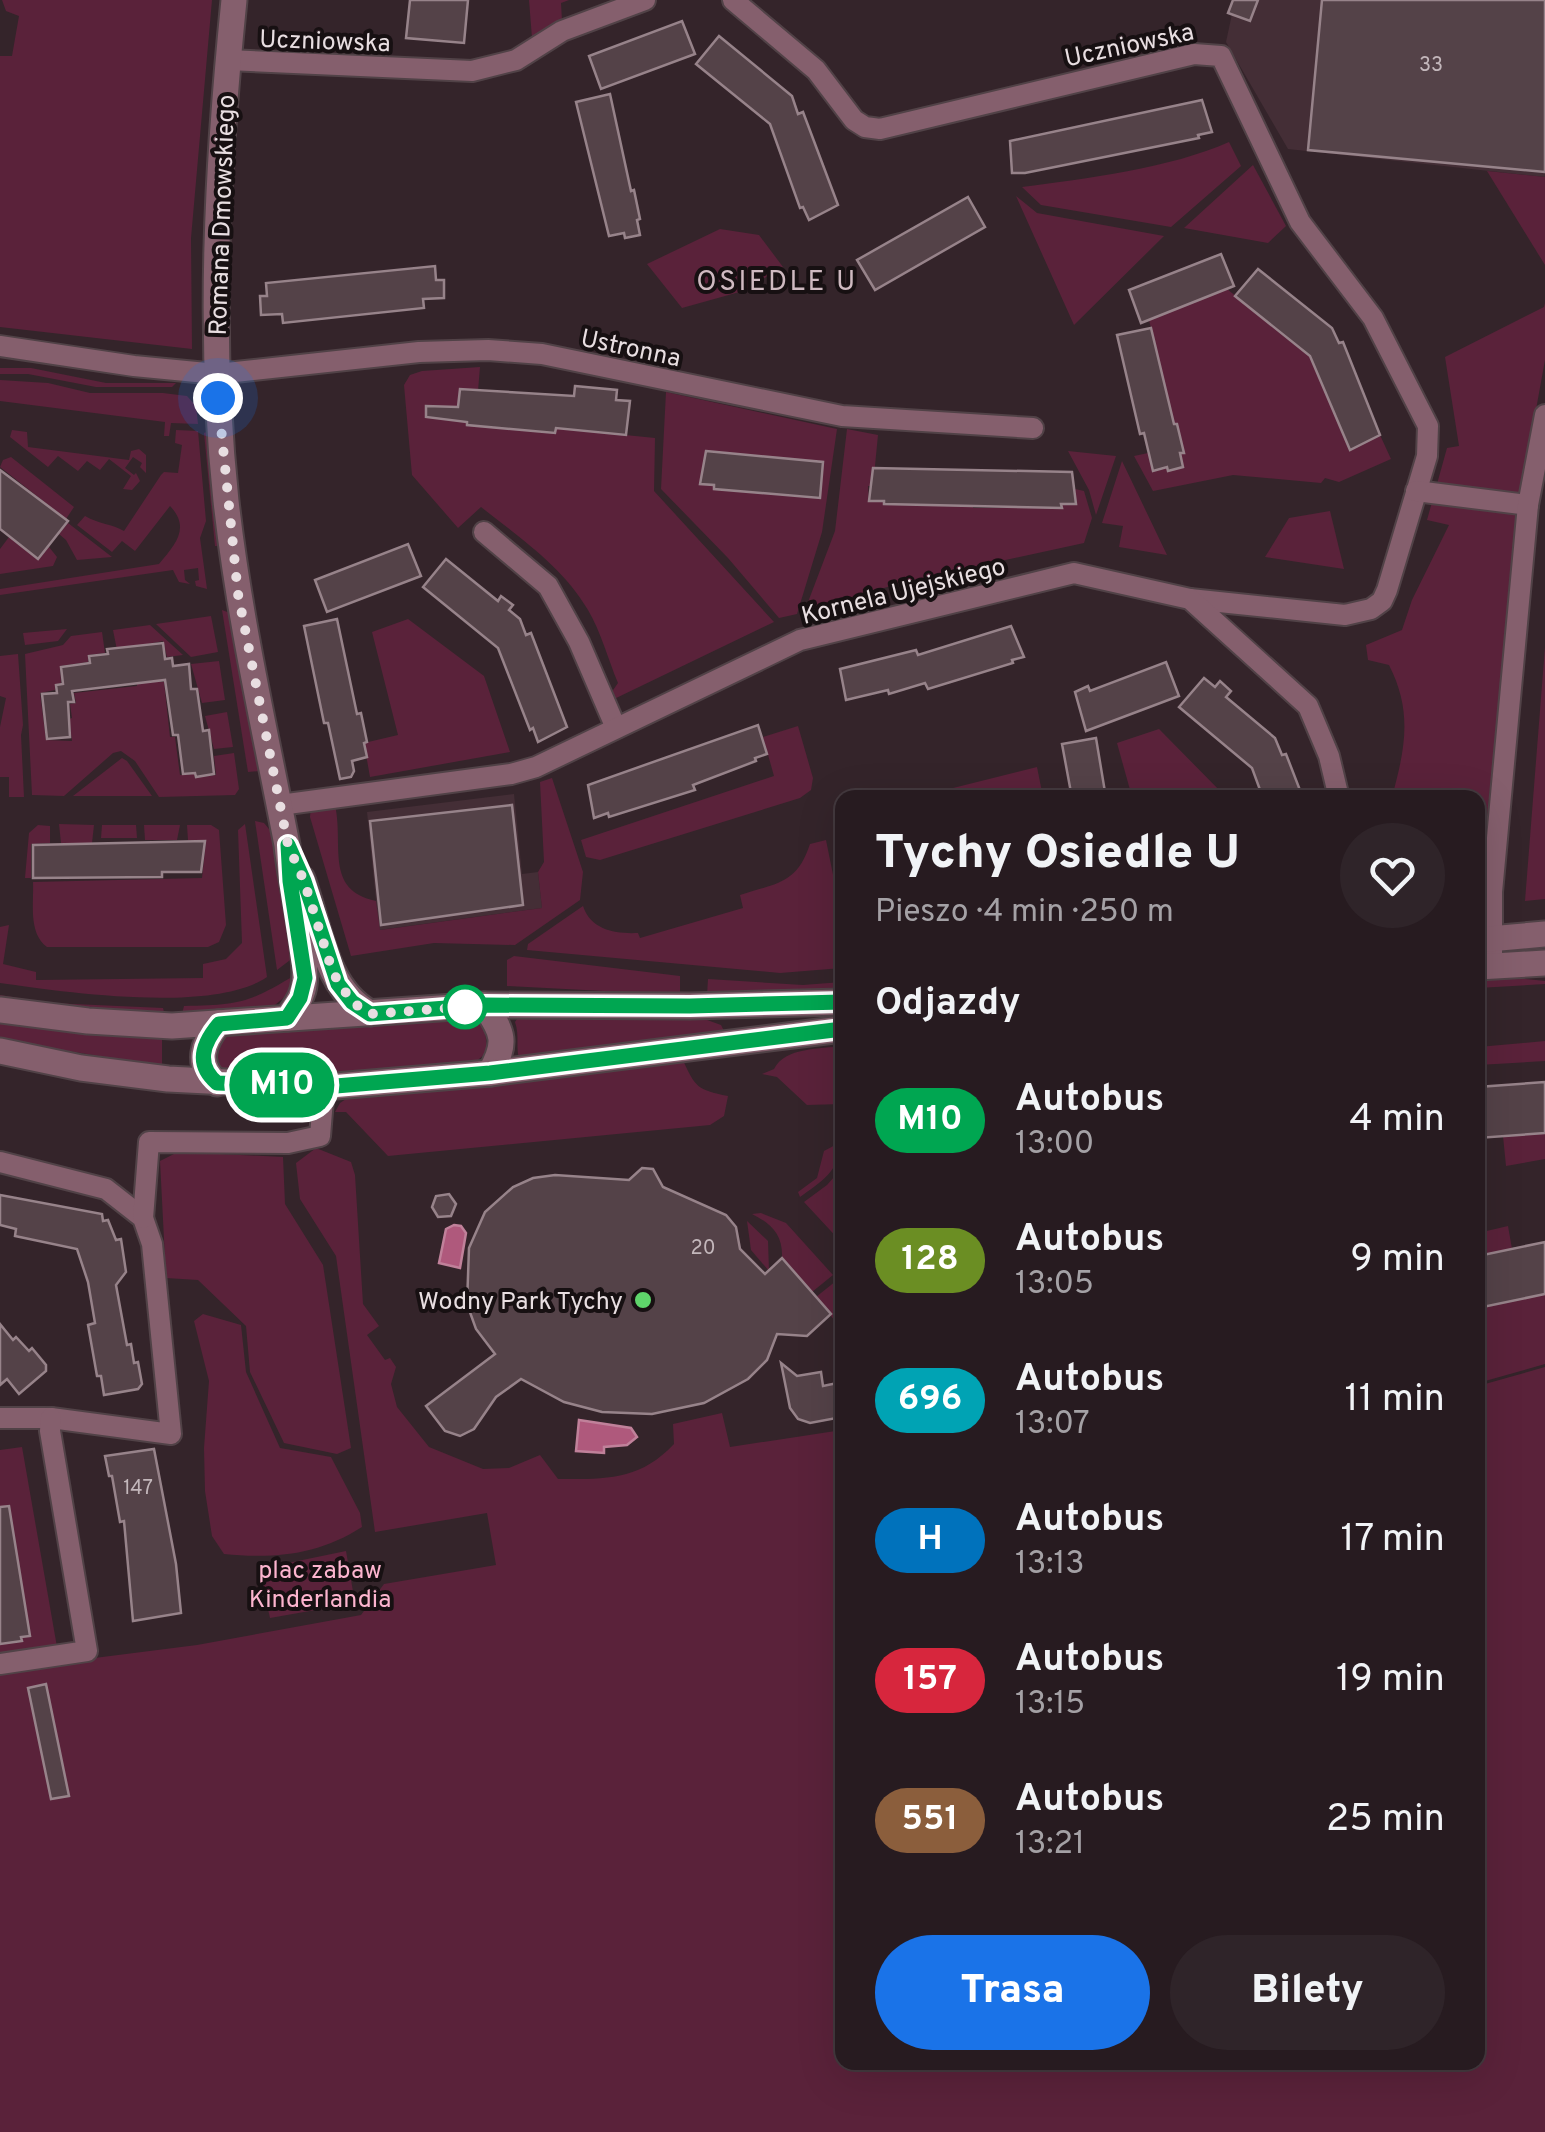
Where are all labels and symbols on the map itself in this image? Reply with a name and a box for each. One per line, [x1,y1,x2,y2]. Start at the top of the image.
street label: Uczniowska [1062,18,1197,76]
street label: Uczniowska [259,25,391,61]
house number: 33 [1419,53,1443,79]
street label: Romana Dmowskiego [204,94,244,336]
district label: OSIEDLE U [696,265,858,301]
street label: Ustronna [577,324,683,376]
your location [193,373,243,423]
street label: Kornela Ujejskiego [798,552,1009,634]
unlabelled marker [444,986,486,1028]
line badge: M10 [224,1052,340,1118]
house number: 20 [690,1236,716,1262]
place label: Wodny Park Tychy [418,1287,623,1319]
marker: Wodny Park Tychy [632,1289,654,1311]
house number: 147 [123,1476,153,1502]
park label: plac zabaw Kinderlandia [249,1556,391,1617]

